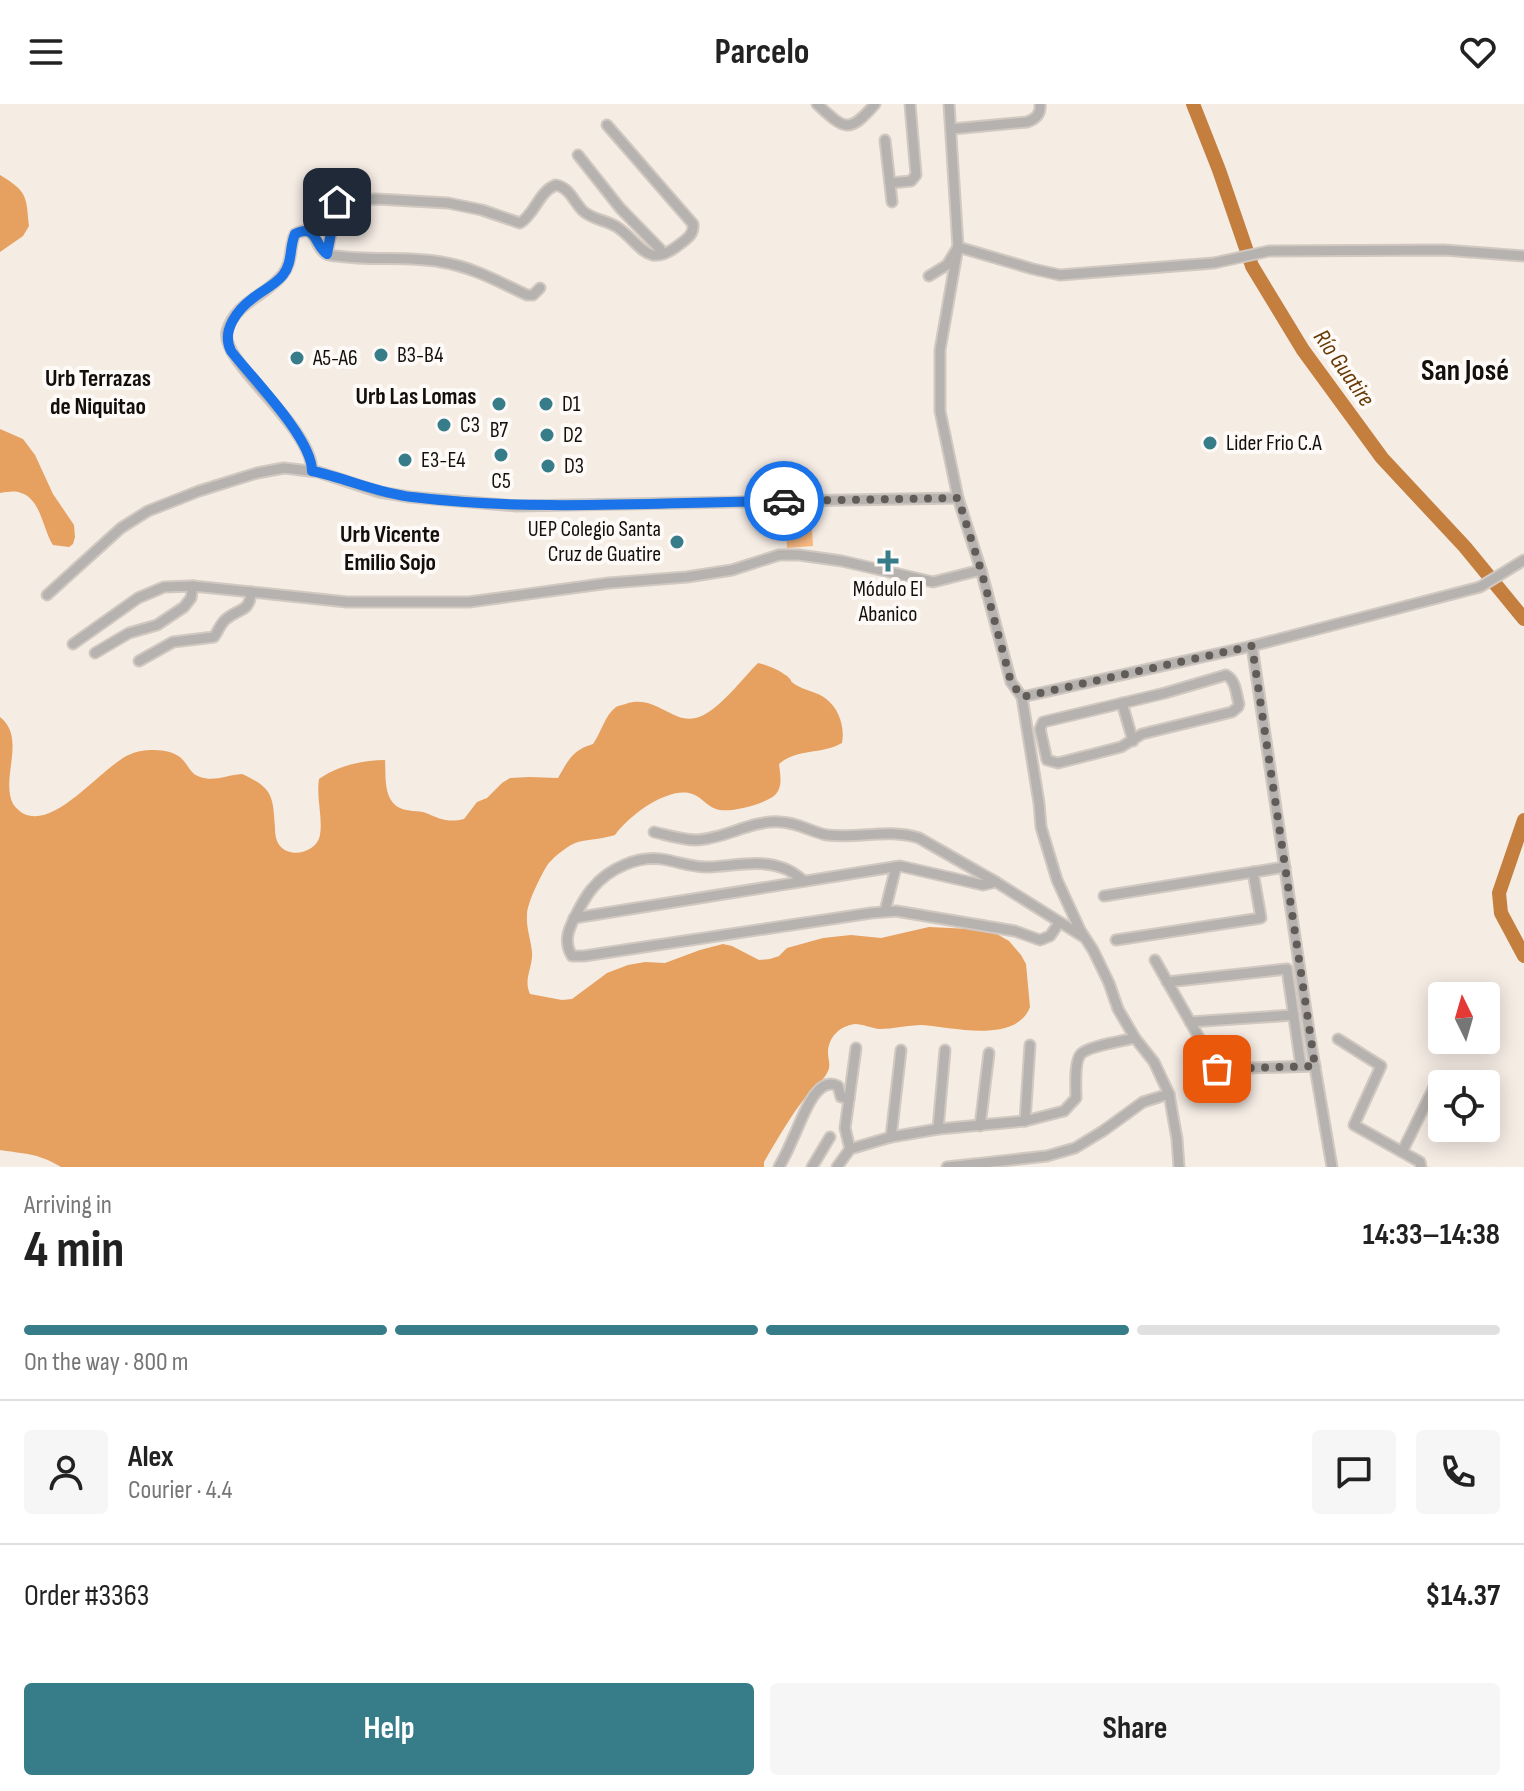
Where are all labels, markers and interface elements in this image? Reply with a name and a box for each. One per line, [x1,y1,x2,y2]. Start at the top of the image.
icon: menu [24,30,68,74]
icon: heart [1456,30,1500,74]
text: Parcelo [715,31,809,74]
pin [303,168,371,236]
icon: home [315,180,359,224]
water label: Río Guatire [1307,324,1381,412]
place label: B3-B4 [397,342,443,369]
place label: A5-A6 [312,345,358,372]
marker: B3-B4 [372,346,390,364]
marker: A5-A6 [288,349,306,367]
district label: San José [1421,353,1509,389]
district label: Urb Terrazas de Niquitao [45,364,151,421]
district label: Urb Las Lomas [355,382,477,411]
place label: D1 [562,391,581,418]
marker: B7 [490,395,508,413]
marker: D1 [537,395,555,413]
place label: C3 [460,412,480,439]
marker: C3 [435,416,453,434]
place label: B7 [490,417,508,444]
place label: D2 [563,422,583,449]
marker: D2 [538,426,556,444]
place label: Lider Frio C.A [1226,430,1322,457]
marker: Lider Frio C.A [1201,434,1219,452]
marker: C5 [492,446,510,464]
place label: E3-E4 [421,447,465,474]
marker: E3-E4 [396,451,414,469]
place label: D3 [564,453,584,480]
marker: D3 [539,457,557,475]
courier [744,461,824,541]
place label: C5 [491,468,511,495]
icon: car [762,479,806,523]
place label: UEP Colegio Santa Cruz de Guatire [528,516,661,568]
district label: Urb Vicente Emilio Sojo [340,520,440,577]
marker: UEP Colegio Santa Cruz de Guatire [668,533,686,551]
marker: Módulo El Abanico [877,550,899,572]
place label: Módulo El Abanico [853,576,923,628]
north arrow [1428,982,1500,1054]
map controls [1428,982,1500,1142]
pin [1183,1035,1251,1103]
icon: bag [1195,1047,1239,1091]
button: locate [1428,1070,1500,1142]
text: Arriving in [24,1190,112,1221]
text: 14:33–14:38 [1363,1217,1500,1253]
text: 4 min [24,1219,124,1282]
text: On the way · 800 m [24,1347,189,1378]
button: person [24,1430,108,1514]
button: chat [1312,1430,1396,1514]
button: phone [1416,1430,1500,1514]
text: Alex [128,1439,174,1475]
text: Courier · 4.4 [128,1475,232,1506]
text: Order #3363 [24,1578,149,1614]
text: $14.37 [1425,1578,1500,1614]
button: Help [24,1683,754,1775]
button: Share [770,1683,1500,1775]

